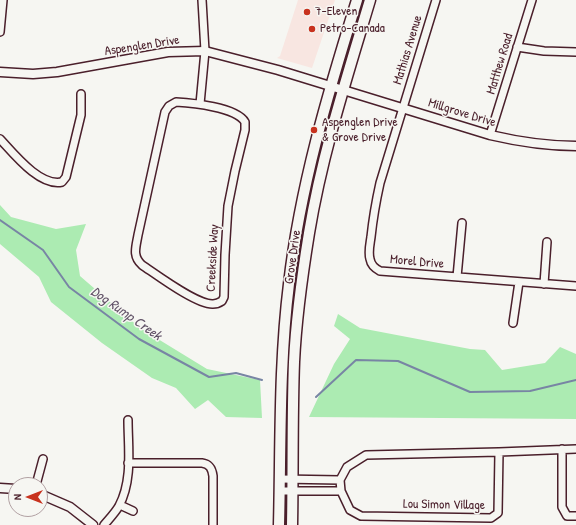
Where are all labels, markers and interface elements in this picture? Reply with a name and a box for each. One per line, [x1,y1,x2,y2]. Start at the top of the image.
place label: 7-Eleven [315,4,357,20]
marker: 7-Eleven [302,7,312,17]
street label: Mathias Avenue [390,13,426,87]
place label: Petro-Canada [320,21,385,37]
marker: Petro-Canada [307,24,317,34]
street label: Aspenglen Drive [103,32,181,60]
street label: Matthew Road [483,32,517,96]
street label: Millgrove Drive [426,95,498,131]
place label: Aspenglen Drive & Grove Drive [322,115,398,146]
marker: Aspenglen Drive & Grove Drive [309,125,319,135]
street label: Creekside Way [203,224,223,292]
street label: Grove Drive [281,229,305,285]
street label: Morel Drive [389,252,445,272]
water label: Dog Rump Creek [87,283,165,345]
north arrow [8,477,48,517]
text: N [10,494,24,500]
street label: Lou Simon Village [403,496,485,514]

